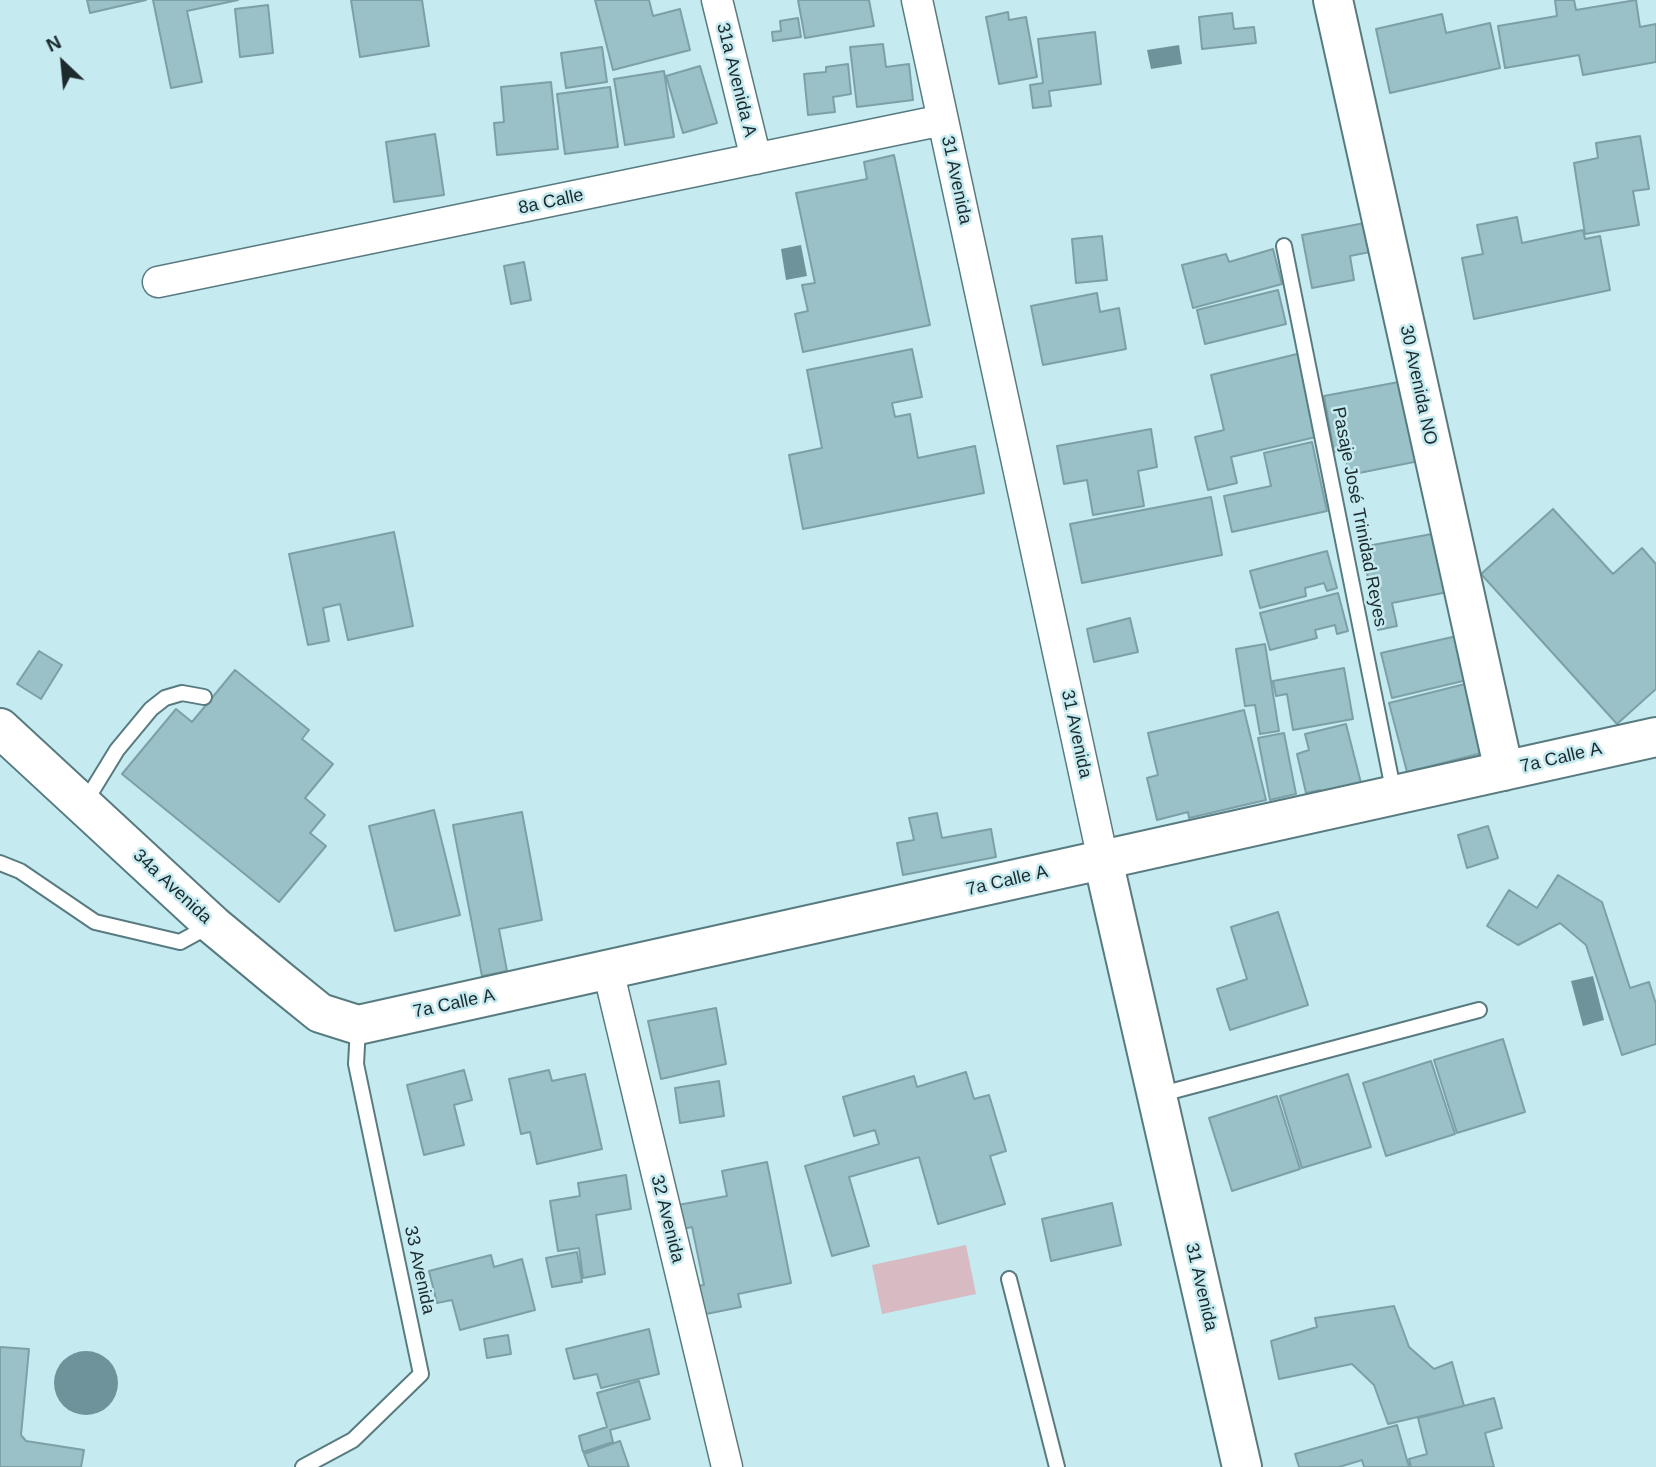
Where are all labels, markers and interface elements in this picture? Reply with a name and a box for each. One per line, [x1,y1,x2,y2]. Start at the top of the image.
street label: 31a Avenida A [711,21,761,139]
north arrow [28,28,98,98]
text: N [43,31,64,56]
street label: 31 Avenida [936,134,976,226]
street label: 8a Calle [516,185,586,219]
street label: 30 Avenida NO [1395,323,1441,447]
street label: Pasaje José Trinidad Reyes [1327,405,1391,629]
street label: 31 Avenida [1056,688,1096,780]
street label: 7a Calle A [1518,738,1604,778]
street label: 34a Avenida [128,845,216,929]
street label: 7a Calle A [964,861,1050,901]
street label: 7a Calle A [411,985,497,1023]
street label: 32 Avenida [646,1173,688,1265]
street label: 33 Avenida [399,1224,439,1316]
street label: 31 Avenida [1180,1241,1222,1333]

